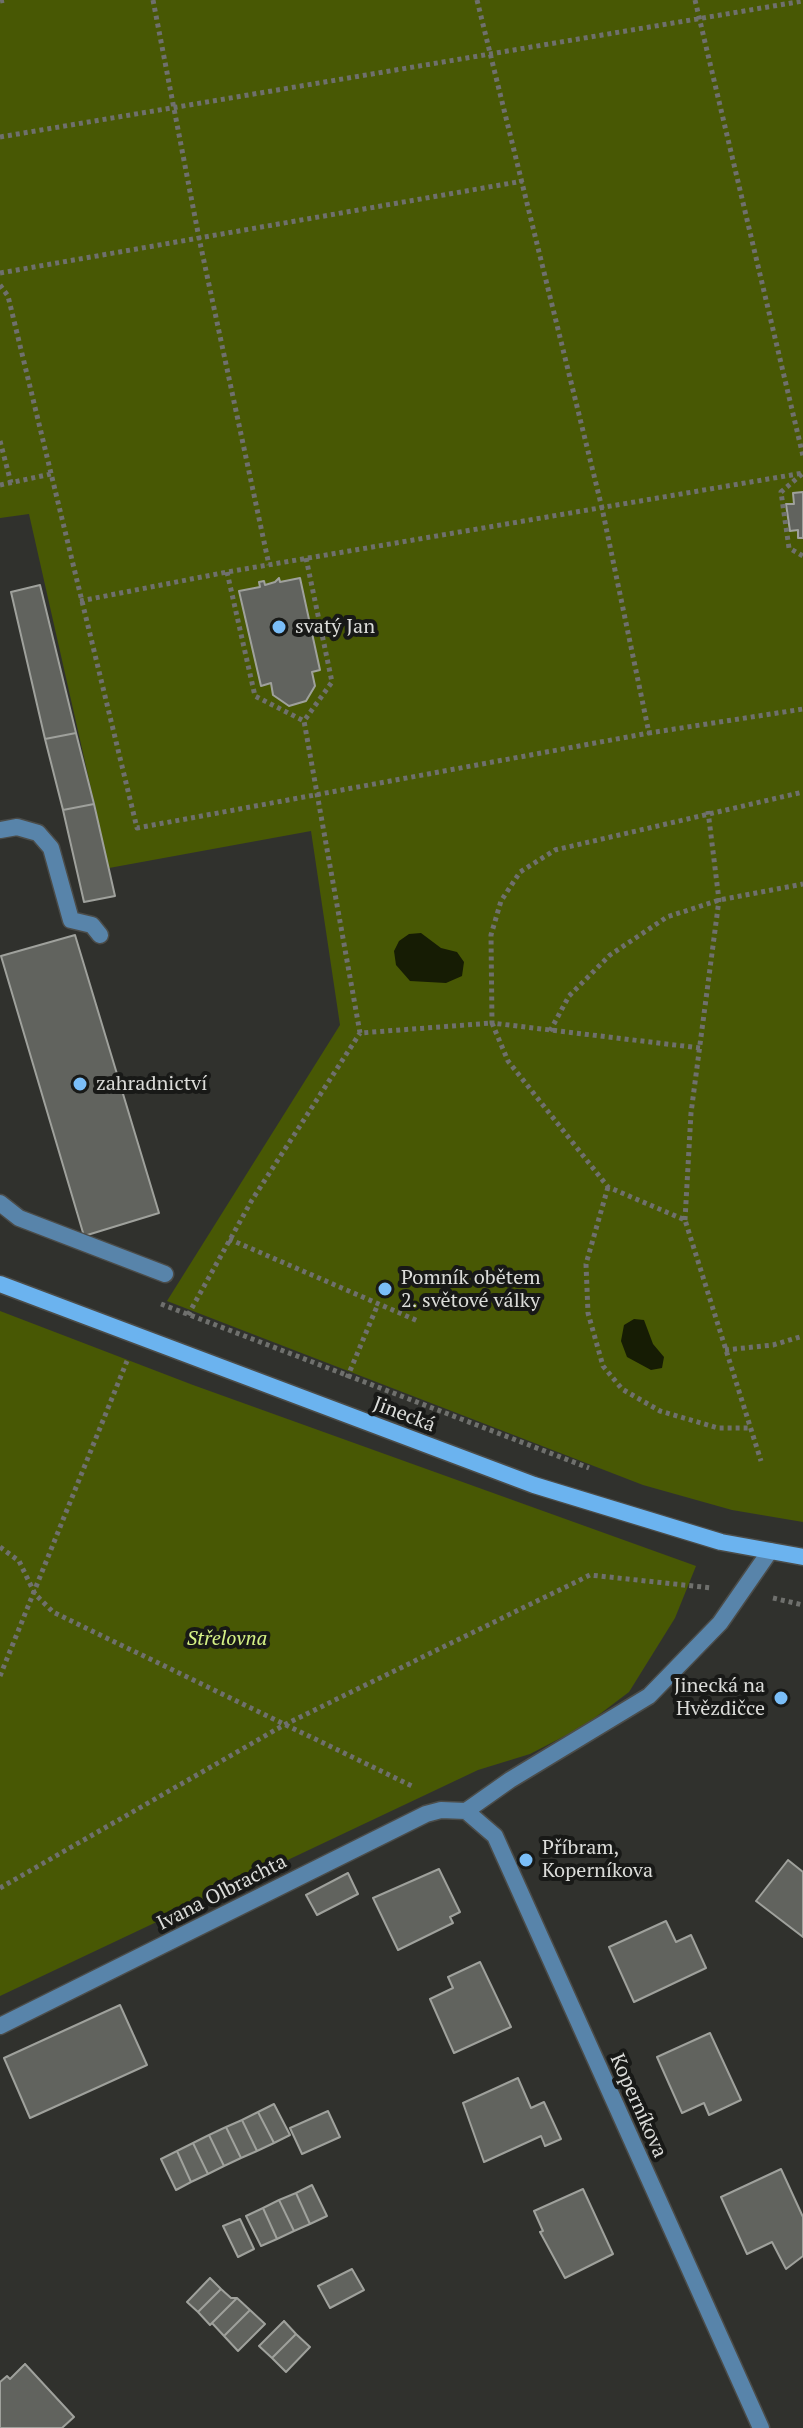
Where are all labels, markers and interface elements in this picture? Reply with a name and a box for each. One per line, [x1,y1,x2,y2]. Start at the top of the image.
place label: svatý Jan [295,615,375,639]
marker: svatý Jan [270,618,288,636]
place label: zahradnictví [96,1072,207,1096]
marker: zahradnictví [71,1075,89,1093]
place label: Pomník obětem 2. světové války [401,1266,540,1313]
marker: Pomník obětem 2. světové války [376,1280,394,1298]
street label: Jinecká [370,1392,438,1438]
park label: Střelovna [187,1627,267,1651]
place label: Jinecká na Hvězdičce [674,1674,765,1721]
marker: Jinecká na Hvězdičce [772,1689,790,1707]
place label: Příbram, Koperníkova [542,1836,653,1883]
street label: Ivana Olbrachta [153,1850,291,1936]
marker: Příbram, Koperníkova [517,1851,535,1869]
street label: Koperníkova [604,2050,672,2162]

